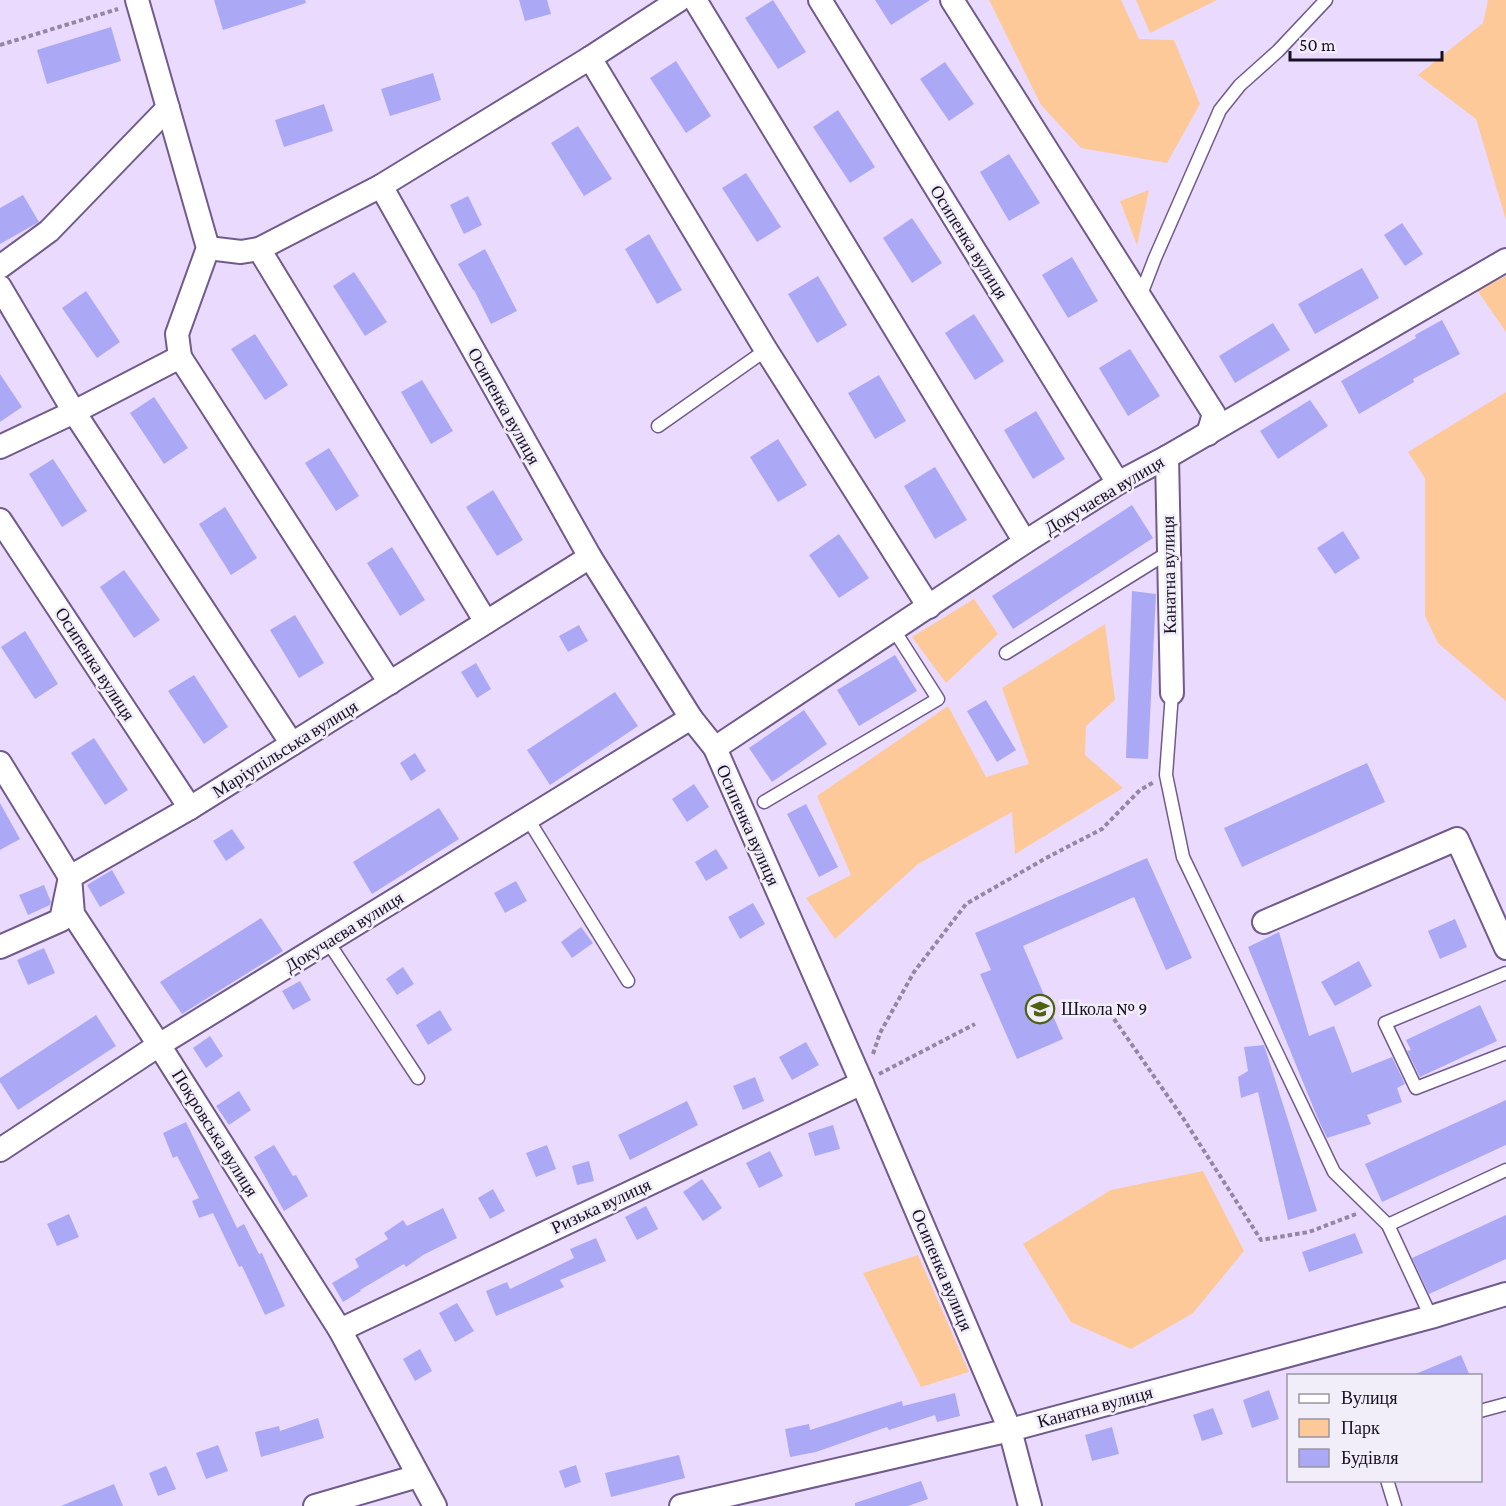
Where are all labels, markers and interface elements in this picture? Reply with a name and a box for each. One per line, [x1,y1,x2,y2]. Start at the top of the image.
scale bar [1290,24,1442,62]
text: 50 m [1299,35,1336,55]
street label: Осипенка вулиця [926,181,1012,303]
street label: Осипенка вулиця [464,344,544,468]
street label: Докучаєва вулиця [1041,451,1167,539]
street label: Канатна вулиця [1158,516,1180,634]
street label: Осипенка вулиця [51,604,139,724]
street label: Маріупільська вулиця [209,696,361,802]
street label: Осипенка вулиця [712,761,784,889]
street label: Докучаєва вулиця [281,888,407,976]
school or university icon: Школа № 9 [1024,993,1056,1025]
place label: Школа № 9 [1061,999,1148,1019]
street label: Покровська вулиця [168,1066,262,1200]
street label: Ризька вулиця [548,1174,654,1238]
street label: Осипенка вулиця [907,1206,977,1334]
legend [1287,1374,1482,1482]
street label: Канатна вулиця [1035,1382,1155,1432]
text: Вулиця [1341,1388,1398,1408]
text: Парк [1341,1418,1380,1438]
text: Будівля [1341,1448,1398,1468]

